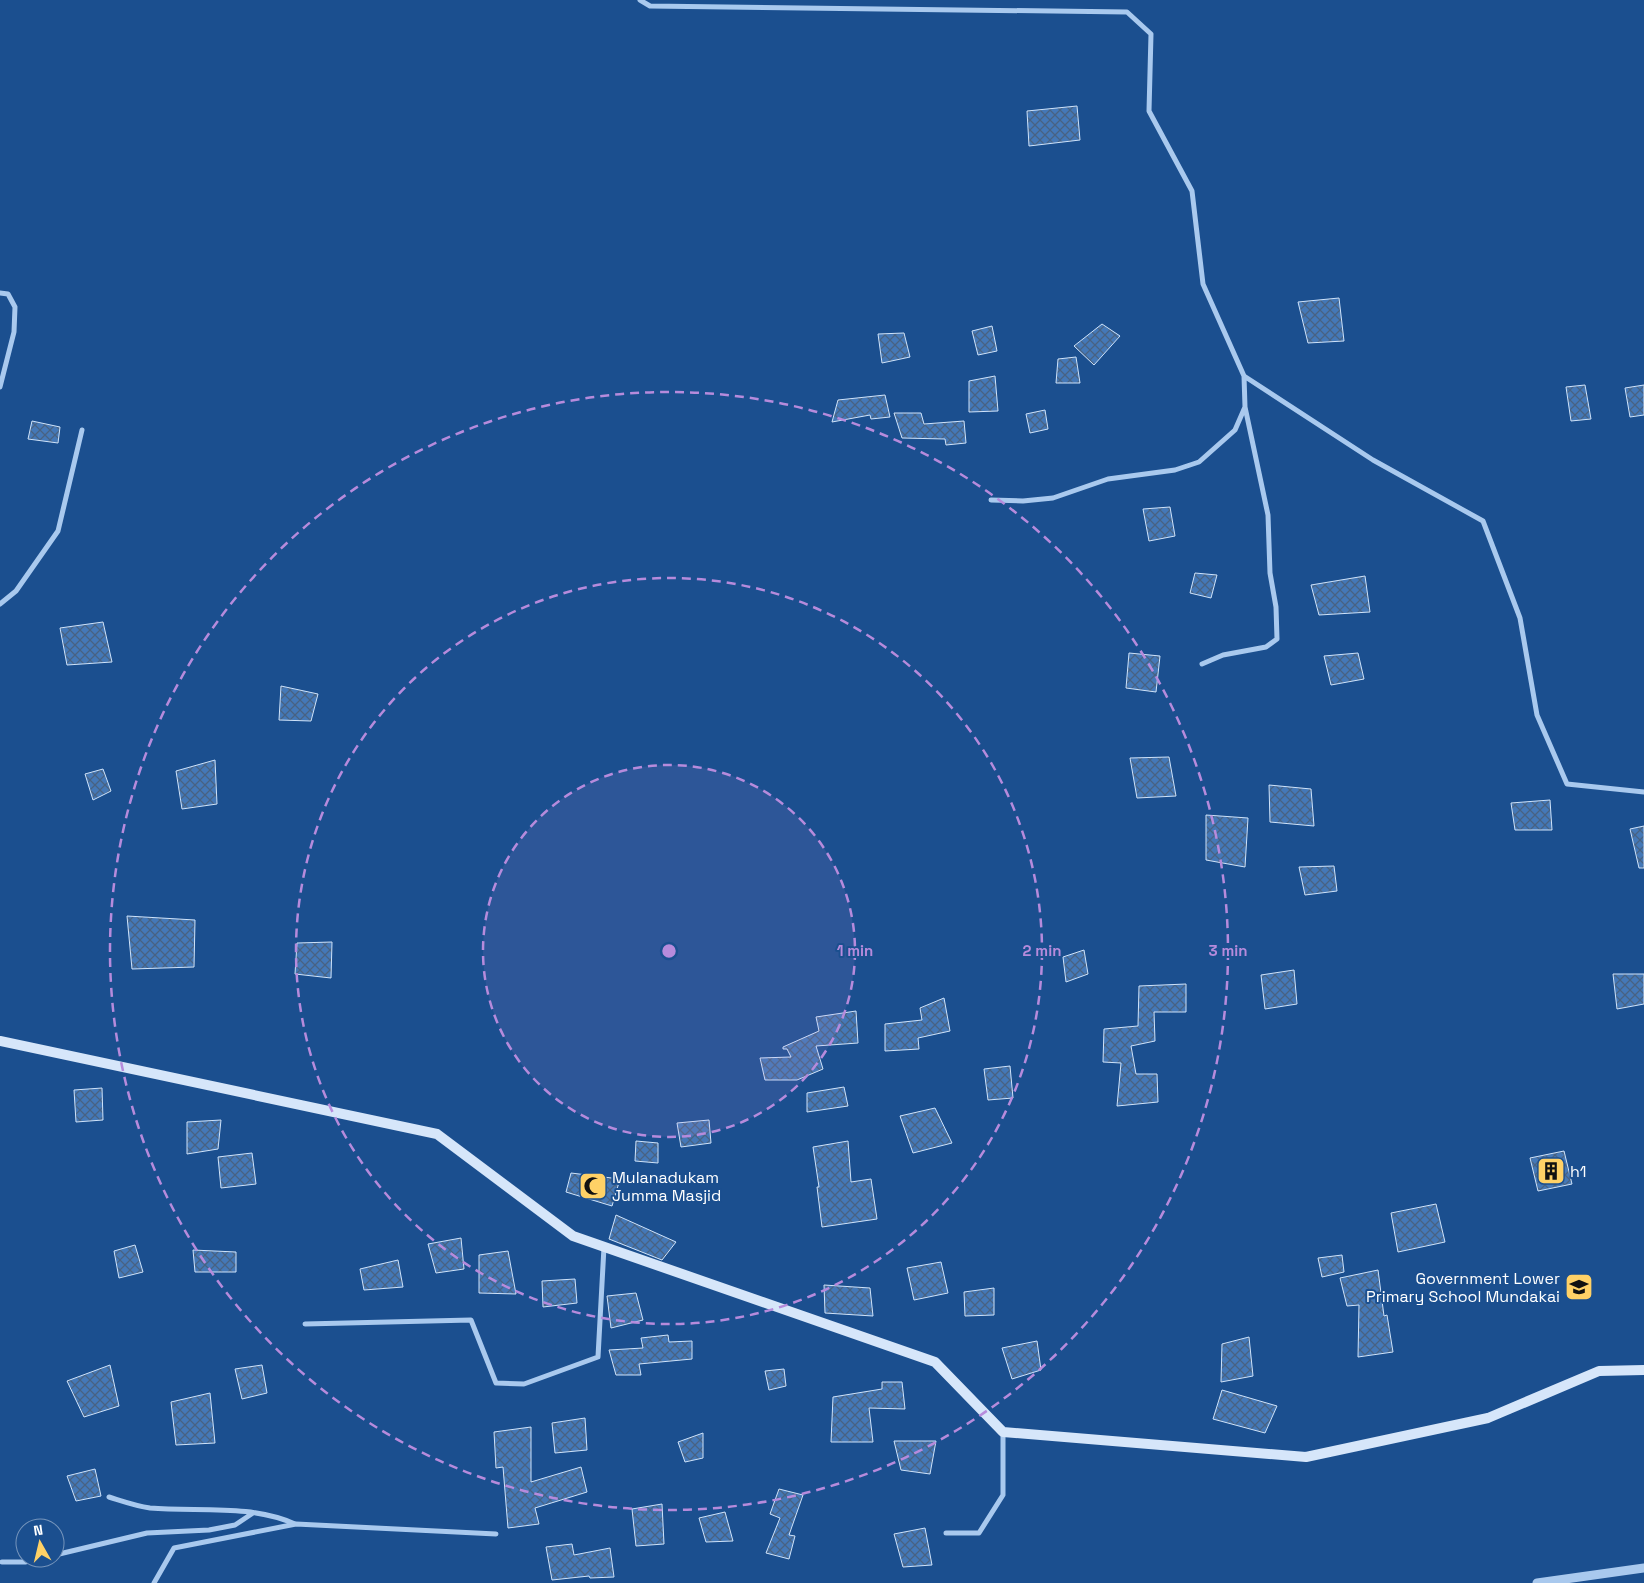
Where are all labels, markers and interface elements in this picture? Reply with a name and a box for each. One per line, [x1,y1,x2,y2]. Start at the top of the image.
text: 1 min [837,941,873,960]
text: 2 min [1023,941,1061,960]
text: 3 min [1209,941,1247,960]
centre of rings [660,942,678,960]
building icon: h1 [1536,1156,1566,1186]
place label: h1 [1570,1161,1587,1182]
place label: Mulanadukam Jumma Masjid [612,1167,721,1206]
mosque icon: Mulanadukam Jumma Masjid [578,1171,608,1201]
place label: Government Lower Primary School Mundakai [1366,1268,1560,1307]
school or university icon: Government Lower Primary School Mundakai [1564,1272,1594,1302]
north arrow [15,1518,65,1568]
text: N [32,1521,44,1540]

